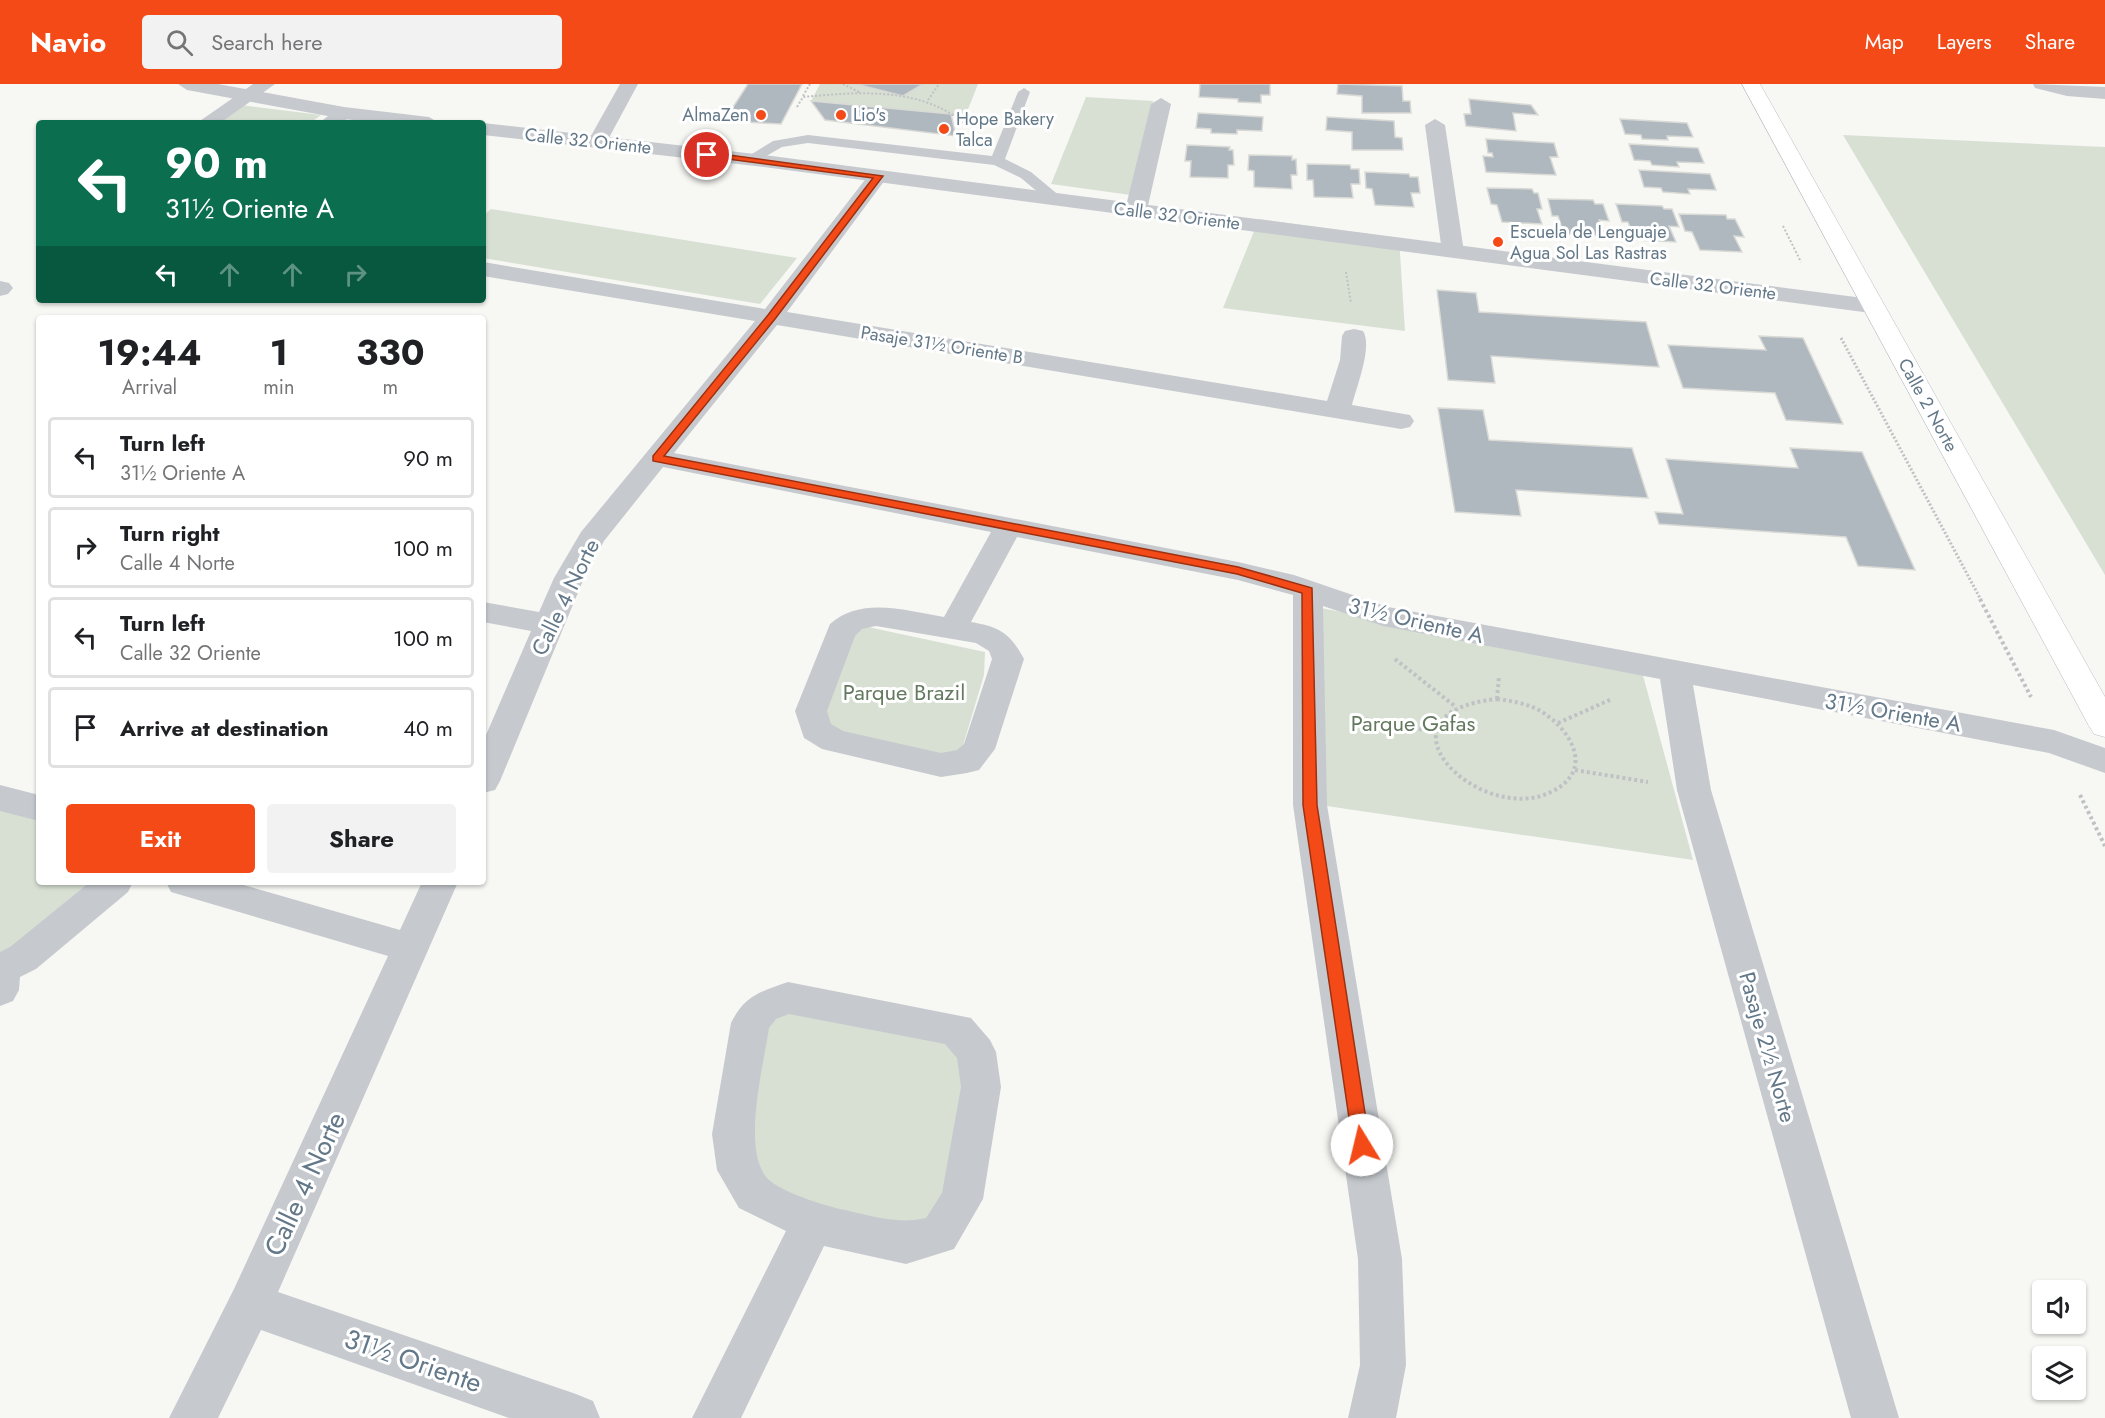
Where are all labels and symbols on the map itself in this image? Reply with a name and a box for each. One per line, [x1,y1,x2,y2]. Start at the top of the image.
place label: AlmaZen [682,102,749,128]
place label: Lio's [853,102,886,128]
place label: Hope Bakery Talca [956,106,1054,153]
marker: AlmaZen [754,108,768,122]
marker: Lio's [834,108,848,122]
street label: Calle 32 Oriente [524,121,652,161]
marker: Hope Bakery Talca [937,122,951,136]
pin [681,129,732,180]
street label: Calle 32 Oriente [1112,195,1242,237]
place label: Escuela de Lenguaje Agua Sol Las Rastras [1510,219,1667,266]
marker: Escuela de Lenguaje Agua Sol Las Rastras [1491,235,1505,249]
street label: Calle 32 Oriente [1648,265,1778,307]
street label: Pasaje 31½ Oriente B [859,319,1025,371]
street label: Calle 2 Norte [1892,354,1964,456]
street label: Calle 4 Norte [523,533,607,661]
street label: 31½ Oriente A [1345,589,1487,651]
park label: Parque Brazil [843,676,965,708]
street label: 31½ Oriente A [1822,684,1964,740]
park label: Parque Gafas [1351,707,1475,739]
street label: Pasaje 2½ Norte [1731,968,1805,1126]
street label: Calle 4 Norte [254,1105,355,1262]
position arrow [1330,1113,1394,1177]
street label: 31½ Oriente [339,1319,487,1402]

